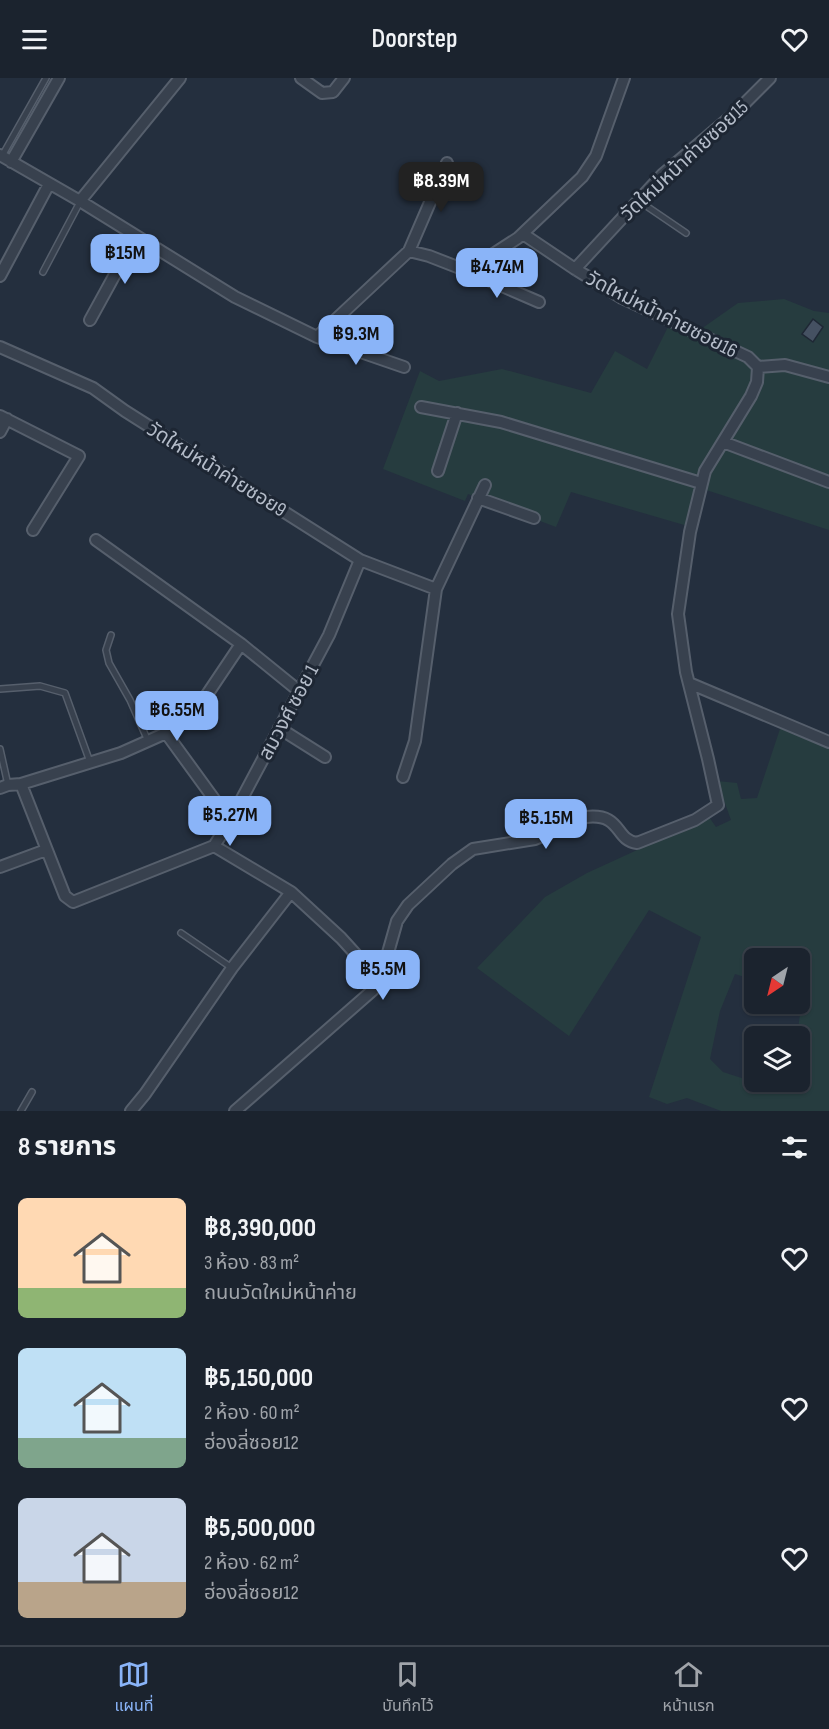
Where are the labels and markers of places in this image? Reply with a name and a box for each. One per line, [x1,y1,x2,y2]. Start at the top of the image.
pin: ฿8.39M [392,162,490,213]
pin: ฿15M [89,234,161,285]
pin: ฿4.74M [448,248,546,299]
pin: ฿9.3M [314,315,398,366]
pin: ฿6.55M [128,691,226,742]
pin: ฿5.27M [181,796,279,847]
pin: ฿5.15M [497,799,595,850]
pin: ฿5.5M [341,950,425,1001]

